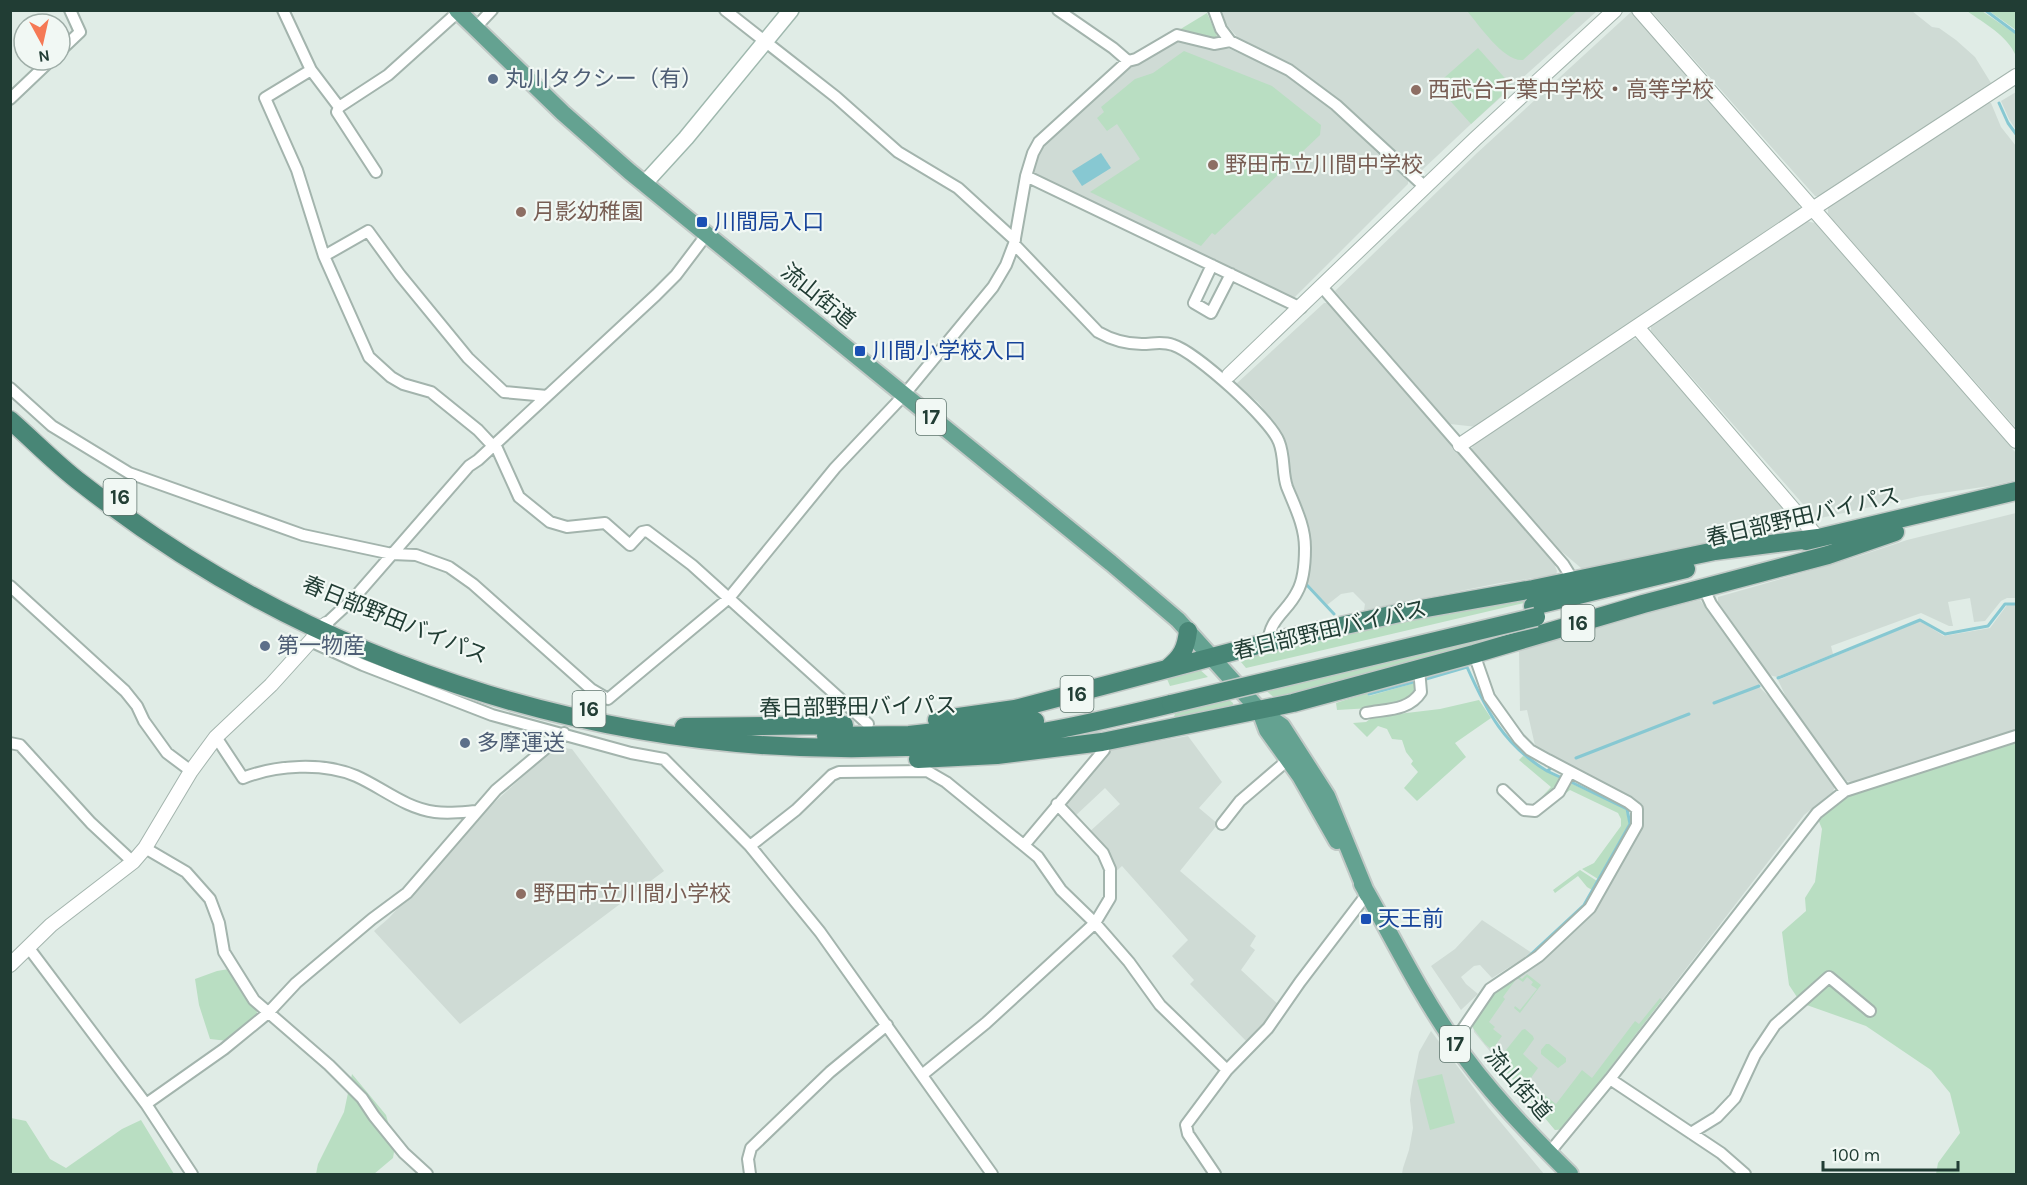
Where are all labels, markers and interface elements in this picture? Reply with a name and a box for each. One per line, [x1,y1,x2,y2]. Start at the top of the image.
north arrow [12,12,72,72]
text: N [37,46,51,67]
place label: 丸川タクシー（有） [505,66,703,92]
marker: 丸川タクシー（有） [486,72,500,86]
place label: 西武台千葉中学校・高等学校 [1428,77,1714,103]
marker: 西武台千葉中学校・高等学校 [1409,83,1423,97]
place label: 野田市立川間中学校 [1225,152,1423,178]
marker: 野田市立川間中学校 [1206,158,1220,172]
place label: 月影幼稚園 [533,199,643,225]
marker: 月影幼稚園 [514,205,528,219]
place label: 川間局入口 [714,209,824,235]
marker: 川間局入口 [695,215,709,229]
street label: 流山街道 [776,258,860,334]
place label: 川間小学校入口 [872,338,1026,364]
marker: 川間小学校入口 [853,344,867,358]
road number: 17 [916,399,946,435]
road number: 16 [104,479,136,515]
street label: 春日部野田バイパス [1704,482,1902,552]
street label: 春日部野田バイパス [299,571,491,669]
street label: 春日部野田バイパス [1231,595,1429,665]
road number: 16 [1562,605,1594,641]
place label: 第一物産 [277,633,365,659]
marker: 第一物産 [258,639,272,653]
road number: 16 [1060,676,1094,712]
road number: 16 [572,691,606,727]
street label: 春日部野田バイパス [759,692,957,722]
place label: 多摩運送 [477,730,565,756]
marker: 多摩運送 [458,736,472,750]
place label: 野田市立川間小学校 [533,881,731,907]
marker: 野田市立川間小学校 [514,887,528,901]
place label: 天王前 [1378,906,1444,932]
marker: 天王前 [1359,912,1373,926]
road number: 17 [1440,1026,1470,1062]
street label: 流山街道 [1479,1042,1557,1126]
scale bar [1823,1134,1958,1172]
text: 100 m [1832,1144,1880,1166]

